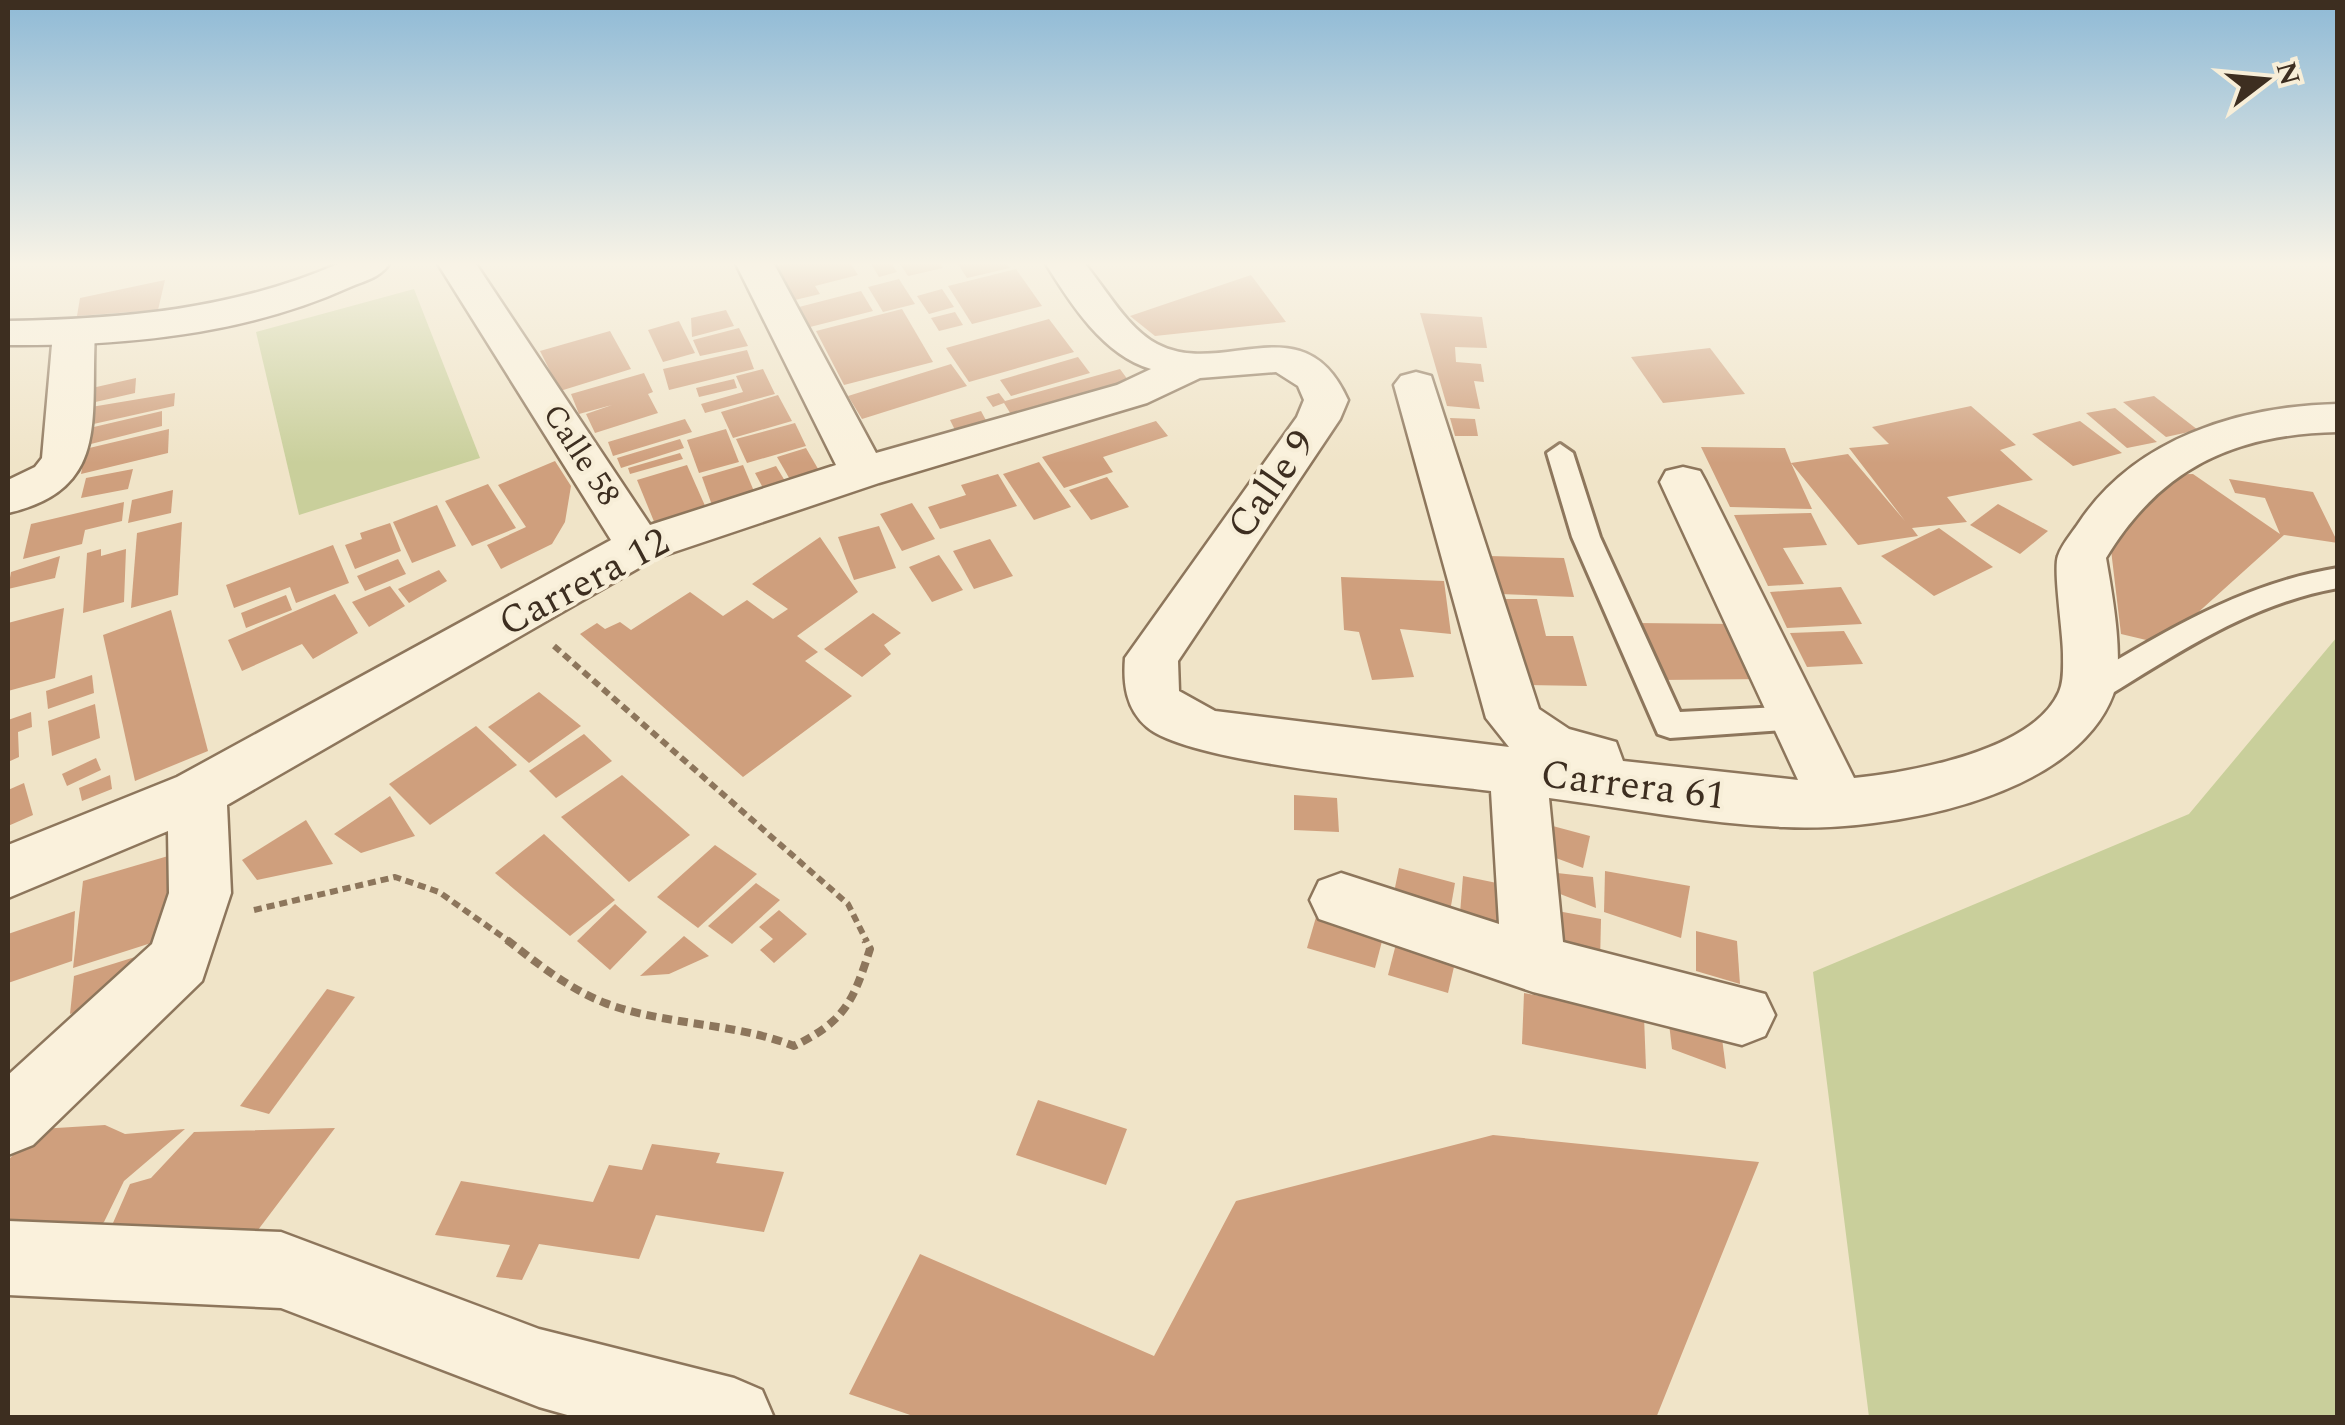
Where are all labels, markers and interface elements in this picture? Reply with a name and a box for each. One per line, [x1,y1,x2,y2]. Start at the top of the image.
north arrow [2215,30,2315,130]
text: N [2264,57,2311,90]
street label: Calle 58 [530,394,632,516]
street label: Calle 9 [1212,418,1332,552]
street label: Carrera 12 [488,513,680,653]
street label: Carrera 61 [1537,744,1729,828]

